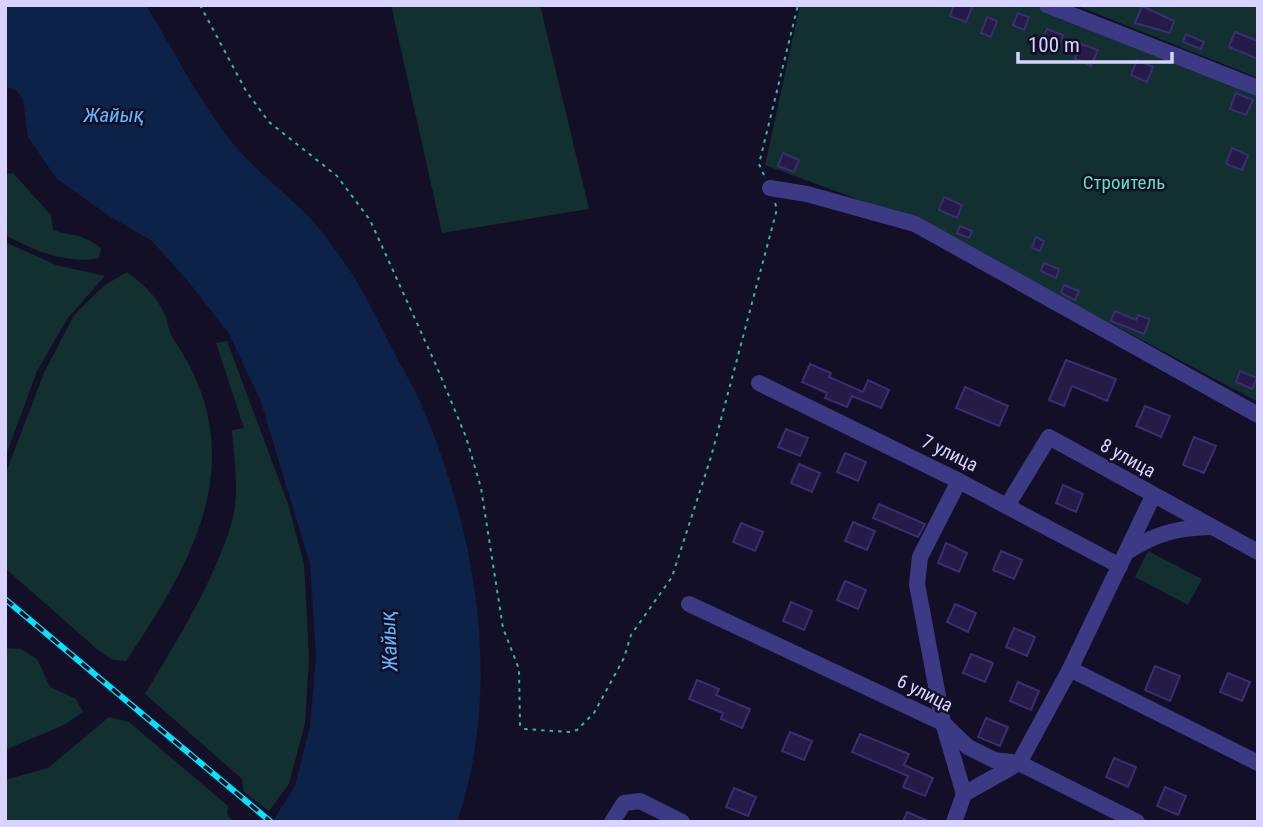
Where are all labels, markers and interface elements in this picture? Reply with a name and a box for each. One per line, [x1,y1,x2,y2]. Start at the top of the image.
scale bar [1018,21,1172,65]
text: 100 m [1028,33,1080,57]
water label: Жайық [82,103,145,127]
park label: Строитель [1083,171,1165,194]
street label: 7 улица [918,430,982,476]
street label: 8 улица [1096,433,1160,483]
water label: Жайық [375,610,403,673]
street label: 6 улица [893,669,957,717]

